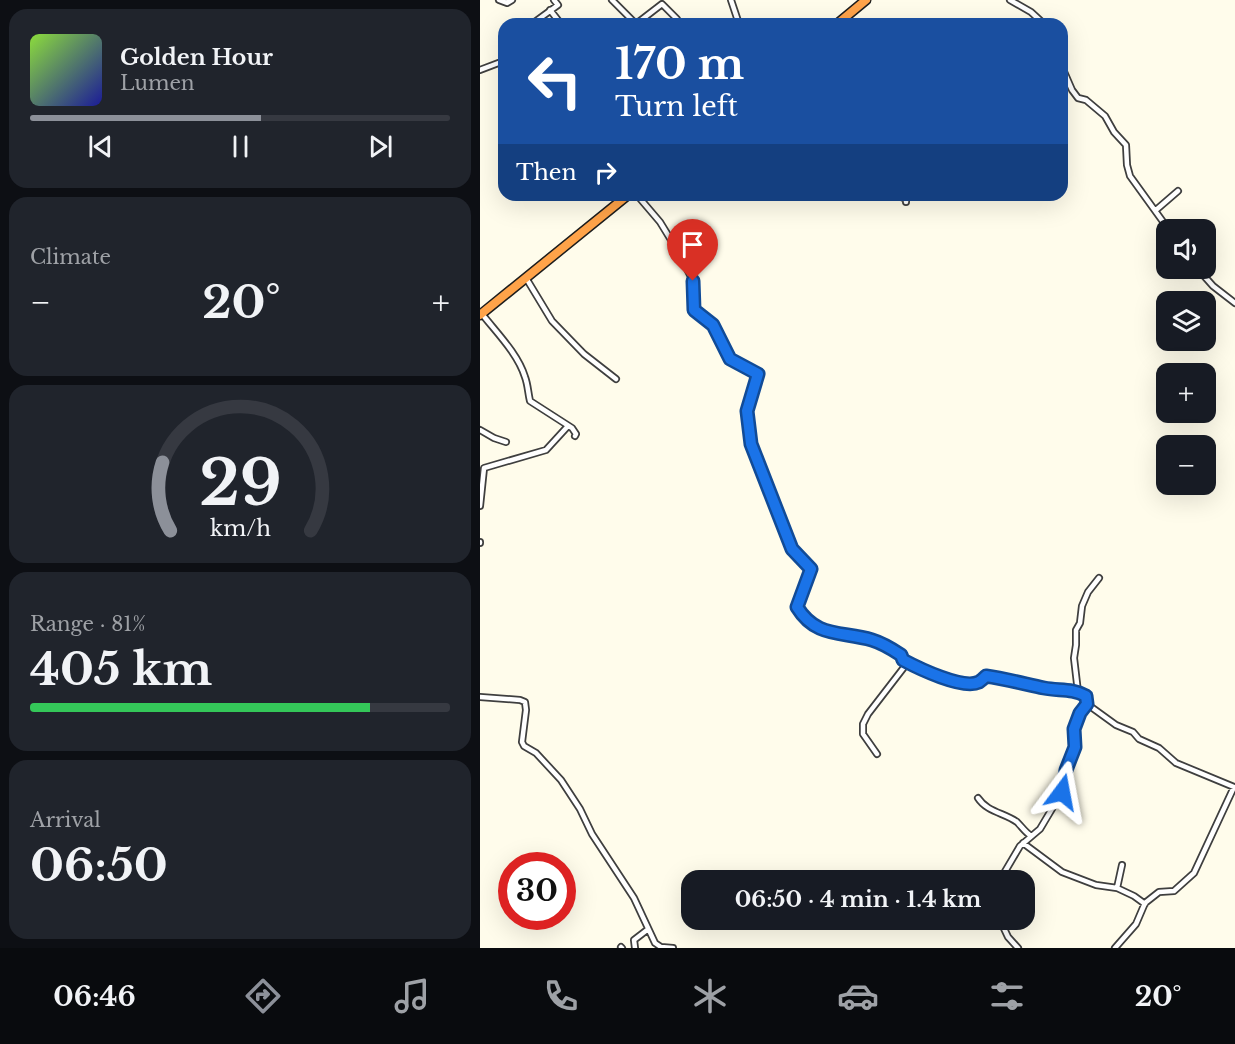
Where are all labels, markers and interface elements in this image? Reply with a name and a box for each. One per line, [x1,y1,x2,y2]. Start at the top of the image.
text: 170 m [615,38,744,90]
icon: left [516,42,594,120]
text: Golden Hour [120,44,273,71]
text: Lumen [120,71,195,95]
text: Turn left [615,90,738,123]
icon: previous [84,130,117,163]
icon: pause [224,130,257,163]
icon: next [364,130,397,163]
icon: right [589,156,622,189]
text: Then [516,159,577,186]
pin [667,219,718,281]
map controls [1156,219,1216,495]
button: sound [1156,219,1216,279]
icon: arrive [676,228,709,261]
text: Climate [30,245,111,269]
text: 20° [202,274,281,330]
text: − [30,282,51,323]
text: + [432,282,450,323]
button: layers [1156,291,1216,351]
button: + [1156,363,1216,423]
button: − [1156,435,1216,495]
text: 29 [199,444,281,522]
text: km/h [210,515,271,542]
text: Range · 81% [30,612,146,636]
text: 405 km [30,641,212,697]
position arrow [1030,760,1094,824]
text: Arrival [30,808,101,832]
text: 06:50 [30,837,168,893]
speed limit sign: 30 [498,852,576,930]
text: 06:50 · 4 min · 1.4 km [735,886,981,913]
icon: directions [242,975,284,1017]
icon: music [391,975,433,1017]
icon: phone [540,975,582,1017]
icon: climate [689,975,731,1017]
icon: car [837,975,879,1017]
icon: filters [986,975,1028,1017]
text: 06:46 [53,980,136,1013]
text: 20° [1135,980,1182,1013]

